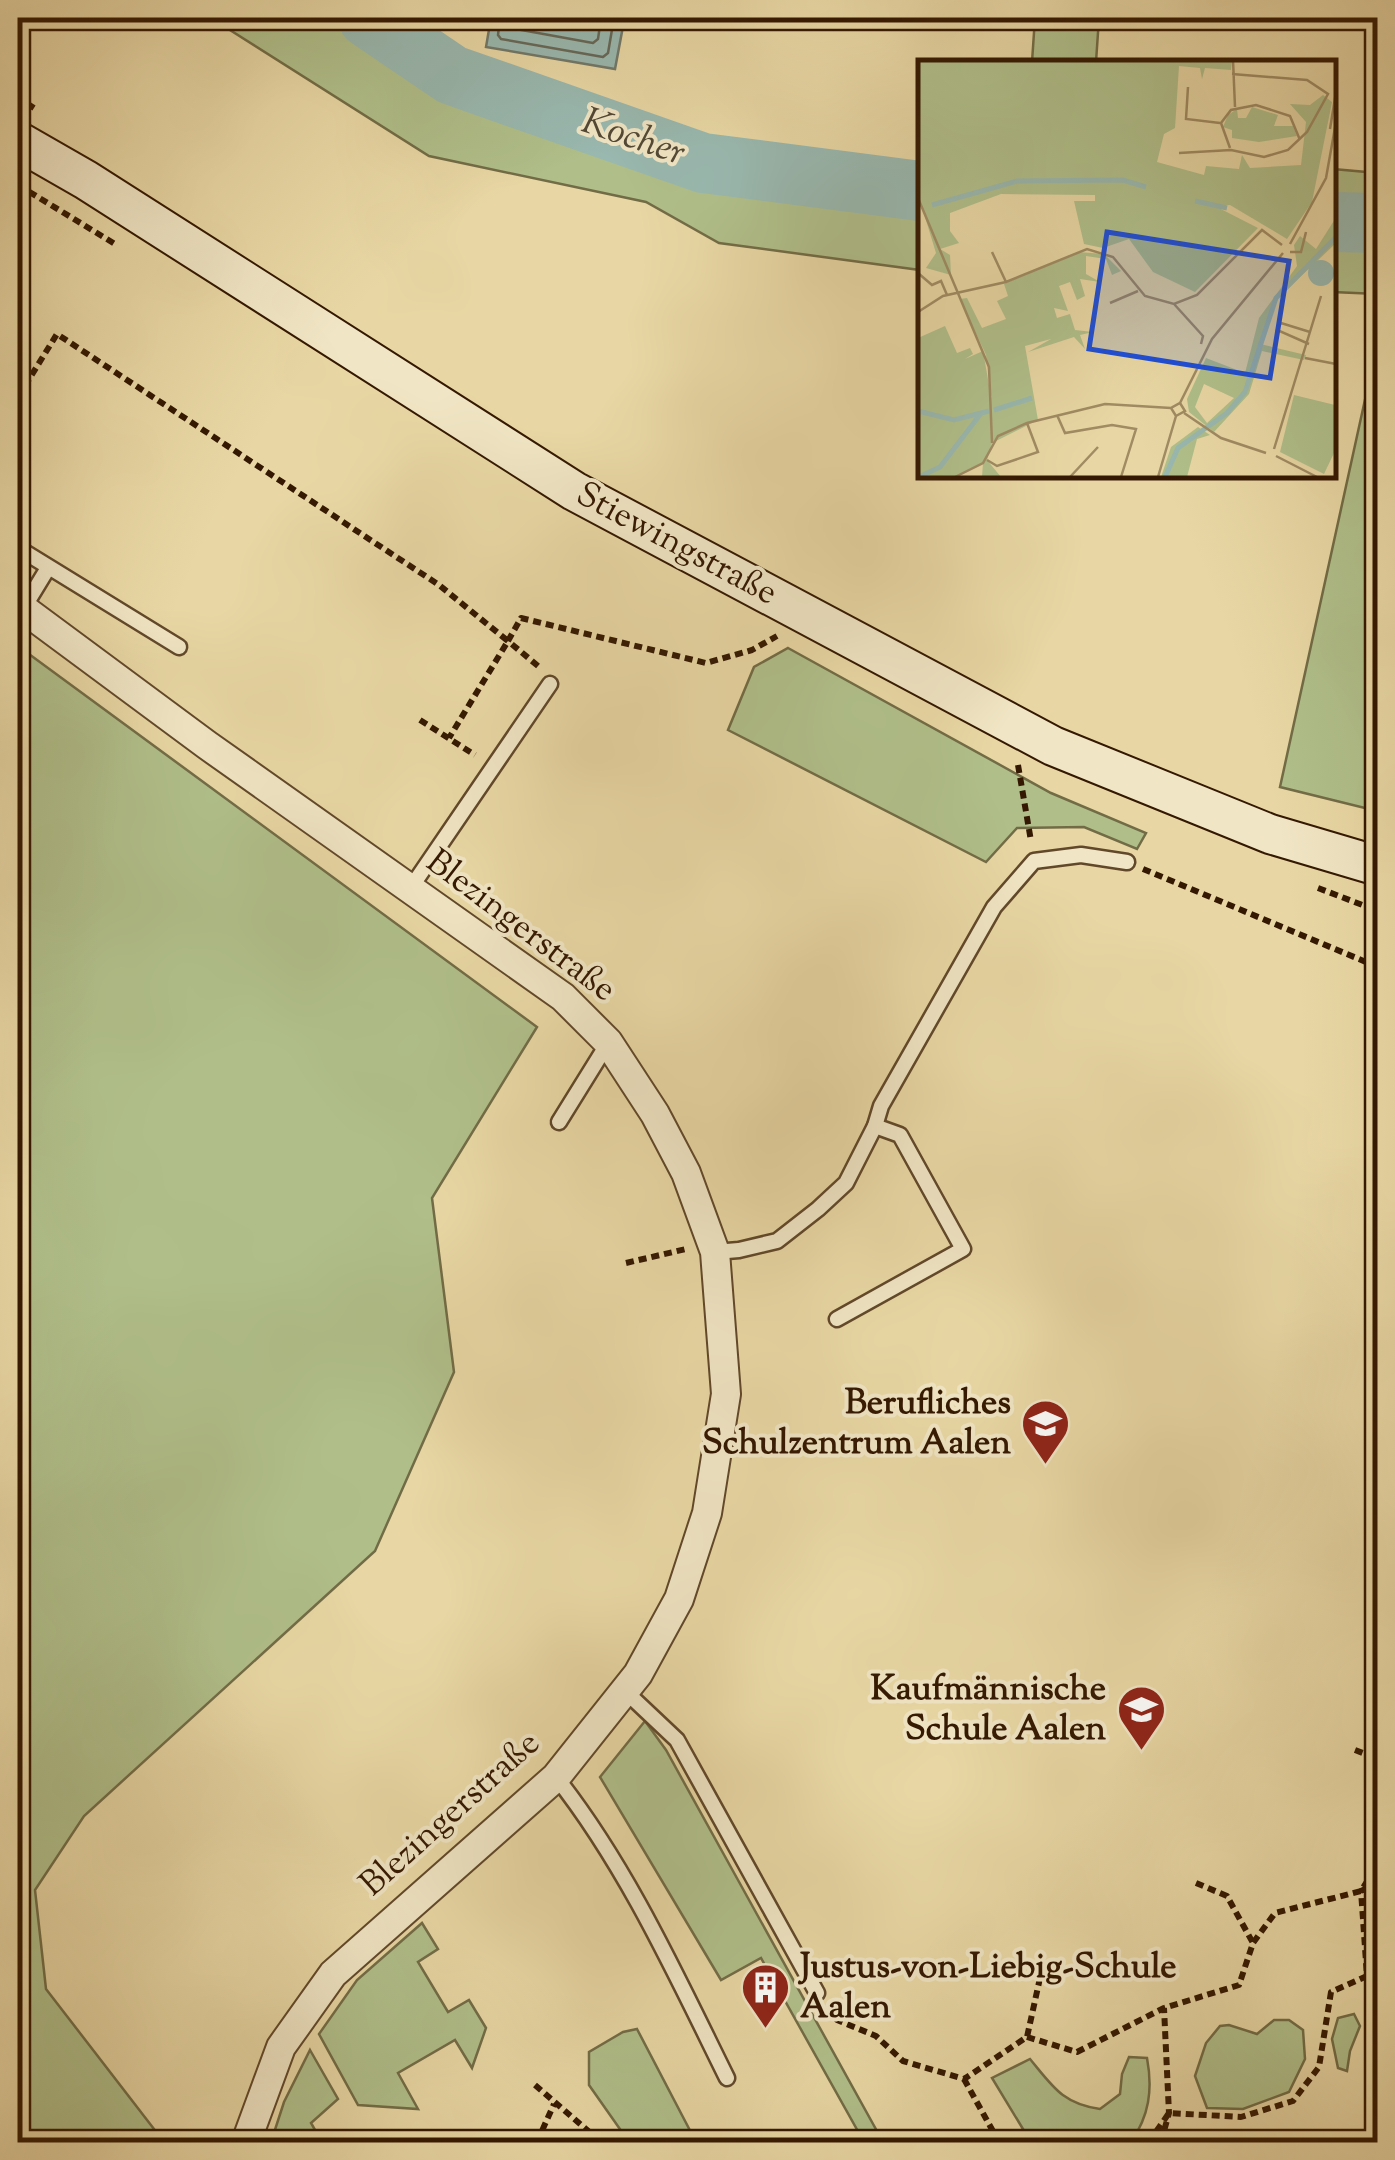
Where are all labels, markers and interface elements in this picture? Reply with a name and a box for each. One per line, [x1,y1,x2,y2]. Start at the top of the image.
inset map [918,60,1335,478]
water label: Kocher [574,96,692,182]
street label: Stiewingstraße [566,470,786,620]
street label: Blezingerstraße [414,838,626,1016]
place label: Berufliches Schulzentrum Aalen [702,1379,1011,1470]
school or university icon: Berufliches Schulzentrum Aalen [1020,1398,1072,1466]
place label: Kaufmännische Schule Aalen [870,1665,1106,1756]
school or university icon: Kaufmännische Schule Aalen [1115,1684,1167,1752]
street label: Blezingerstraße [350,1720,552,1910]
place label: Justus-von-Liebig-Schule Aalen [797,1943,1177,2034]
building icon: Justus-von-Liebig-Schule Aalen [739,1962,791,2030]

